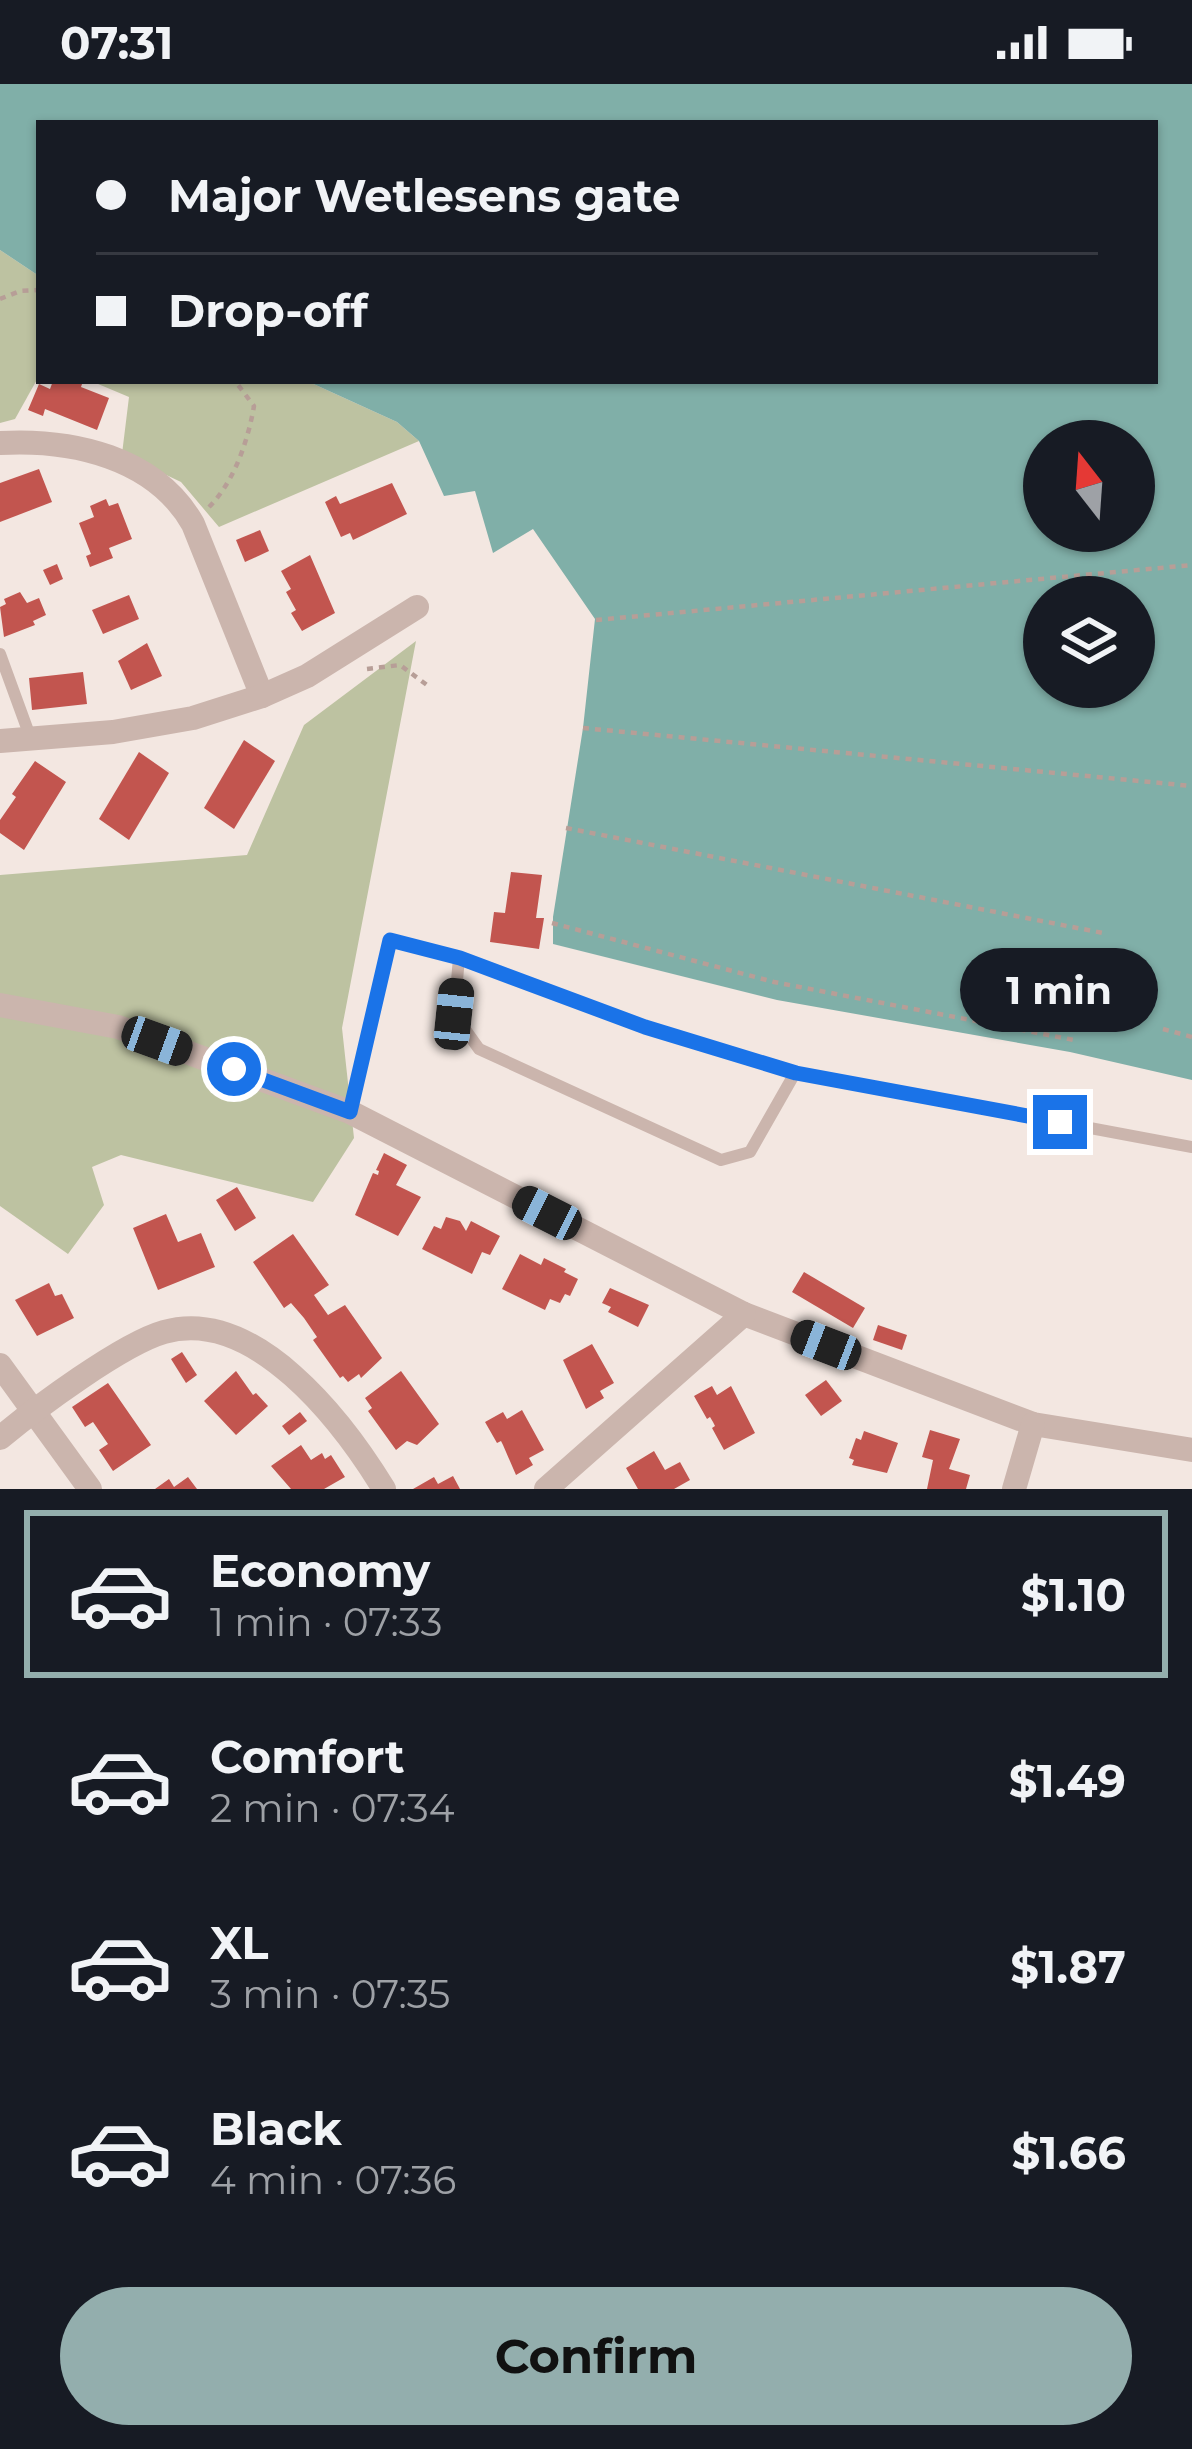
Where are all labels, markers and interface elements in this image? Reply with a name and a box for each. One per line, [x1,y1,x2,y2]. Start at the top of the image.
text: 07:31 [60,15,173,70]
text: Major Wetlesens gate [168,168,680,223]
text: Drop-off [168,283,368,338]
north arrow [1023,420,1155,552]
map controls [1023,420,1155,708]
button: layers [1023,576,1155,708]
callout: 1 min [961,948,1159,1032]
text: 1 min [1006,966,1112,1014]
car [432,976,476,1052]
car [117,1012,197,1070]
route start [207,1042,261,1096]
route end [1033,1095,1087,1149]
car [507,1181,587,1245]
car [786,1315,866,1375]
icon: car [66,1540,174,1648]
text: Economy [210,1543,430,1598]
text: $1.10 [1021,1567,1126,1622]
text: 1 min · 07:33 [210,1598,443,1646]
icon: car [66,1726,174,1834]
text: Comfort [210,1729,405,1784]
text: $1.49 [1009,1753,1126,1808]
text: 2 min · 07:34 [210,1784,455,1832]
icon: car [66,1912,174,2020]
text: XL [210,1915,268,1970]
text: $1.87 [1010,1939,1126,1994]
text: 3 min · 07:35 [210,1970,450,2018]
icon: car [66,2098,174,2206]
text: Black [210,2101,342,2156]
text: $1.66 [1012,2125,1126,2180]
text: 4 min · 07:36 [210,2156,456,2204]
button: Confirm [60,2287,1132,2425]

